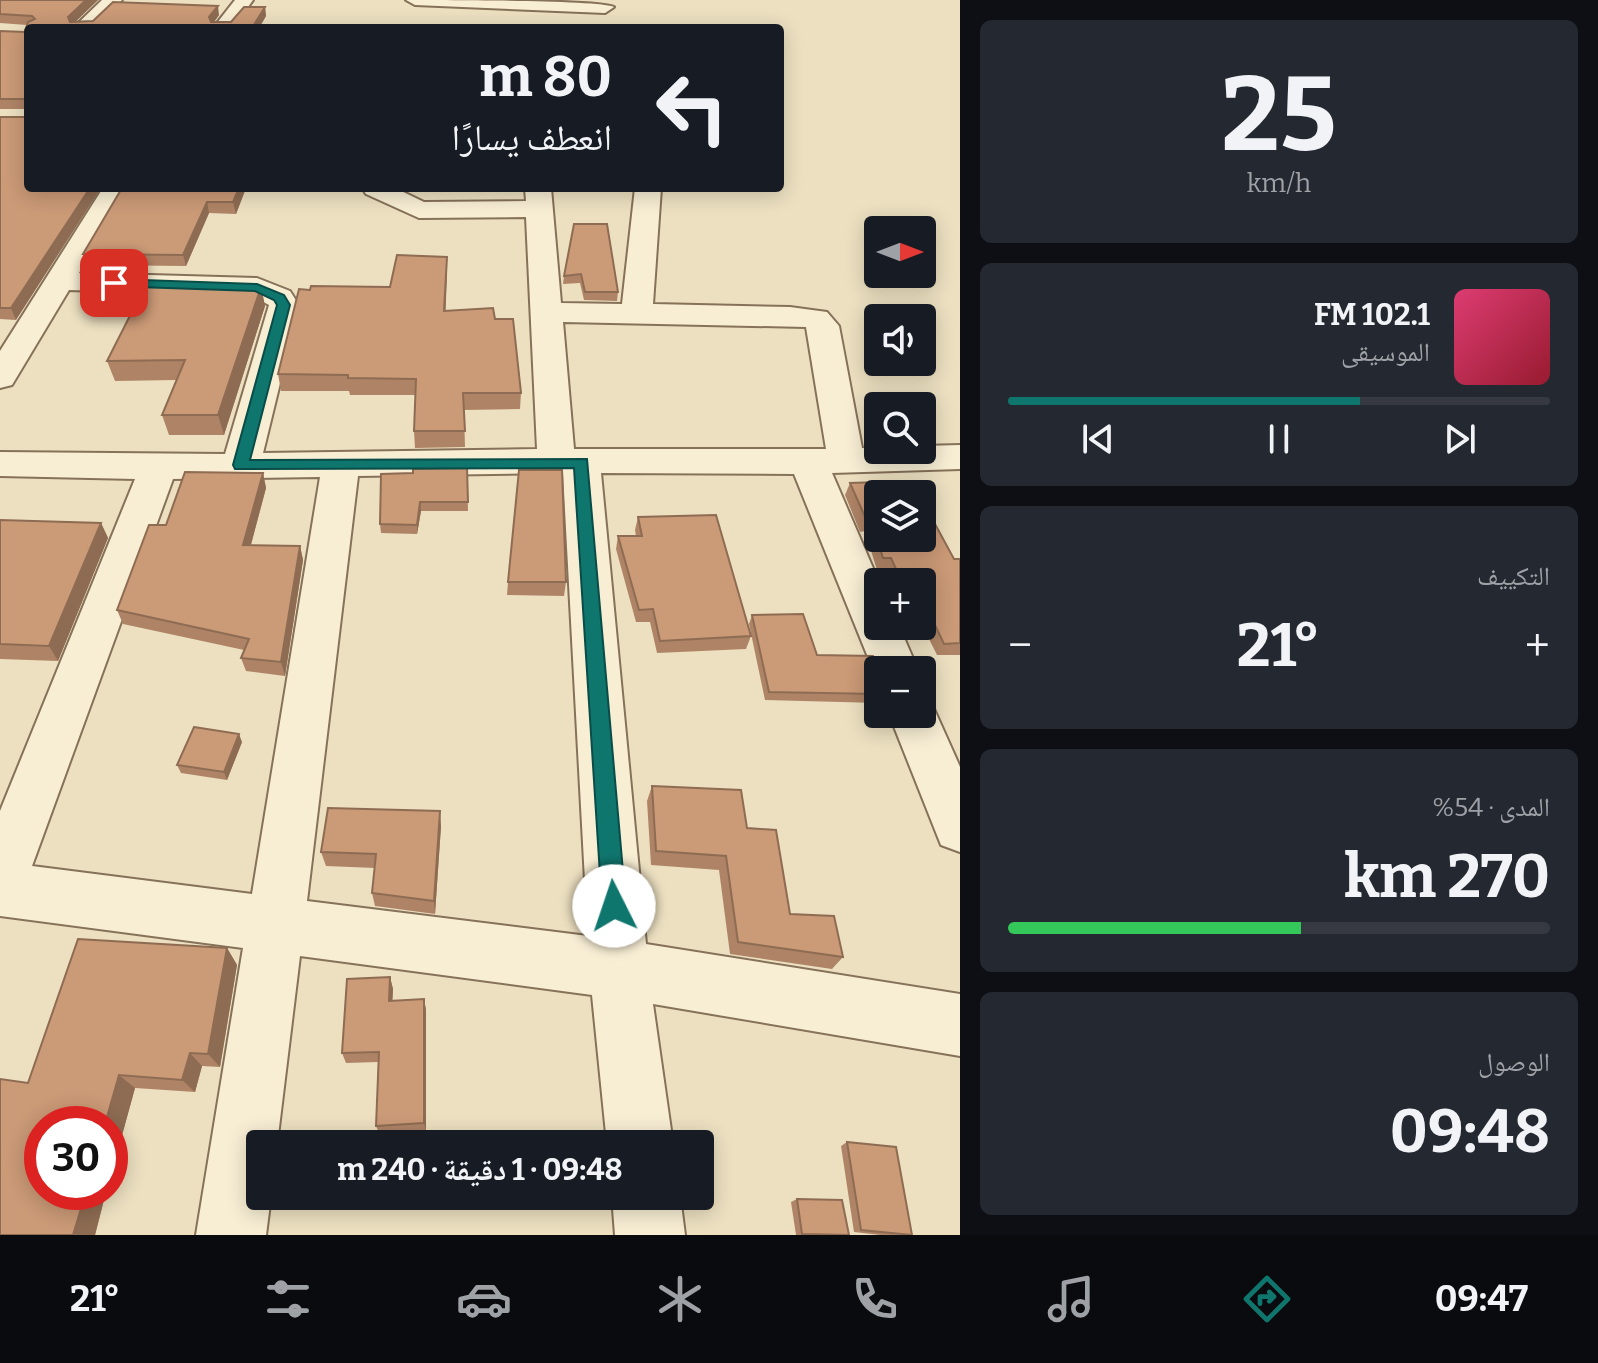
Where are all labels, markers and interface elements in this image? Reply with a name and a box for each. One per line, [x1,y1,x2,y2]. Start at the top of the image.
text: 80 m [479,44,612,111]
text: 25 [1221,53,1337,178]
icon: left [640,56,744,160]
text: انعطف يسارًا [452,116,612,160]
text: km/h [1247,168,1311,199]
north arrow [864,216,936,288]
map controls [864,216,936,728]
pin [80,249,148,317]
icon: arrive [92,261,136,305]
text: 102.1 FM [1314,297,1430,333]
button: sound [864,304,936,376]
text: الموسيقى [1341,337,1430,368]
button: search [864,392,936,464]
icon: previous [1076,417,1120,461]
icon: pause [1257,417,1301,461]
icon: next [1438,417,1482,461]
button: layers [864,480,936,552]
text: التكييف [1477,561,1550,592]
button: + [864,568,936,640]
text: 21° [1237,610,1320,682]
text: − [1008,619,1032,672]
text: + [1525,619,1550,672]
button: − [864,656,936,728]
text: المدى · 54% [1432,792,1550,823]
text: 270 km [1344,841,1550,913]
position arrow [572,864,656,948]
text: الوصول [1478,1047,1550,1078]
text: 09:48 [1390,1096,1550,1168]
speed limit sign: 30 [24,1106,128,1210]
text: 09:48 · 1 دقيقة · 240 m [337,1152,623,1188]
icon: filters [260,1271,316,1327]
icon: car [456,1271,512,1327]
icon: climate [652,1271,708,1327]
icon: phone [847,1271,903,1327]
icon: music [1043,1271,1099,1327]
icon: directions [1239,1271,1295,1327]
text: 21° [70,1277,120,1321]
text: 09:47 [1435,1277,1528,1321]

